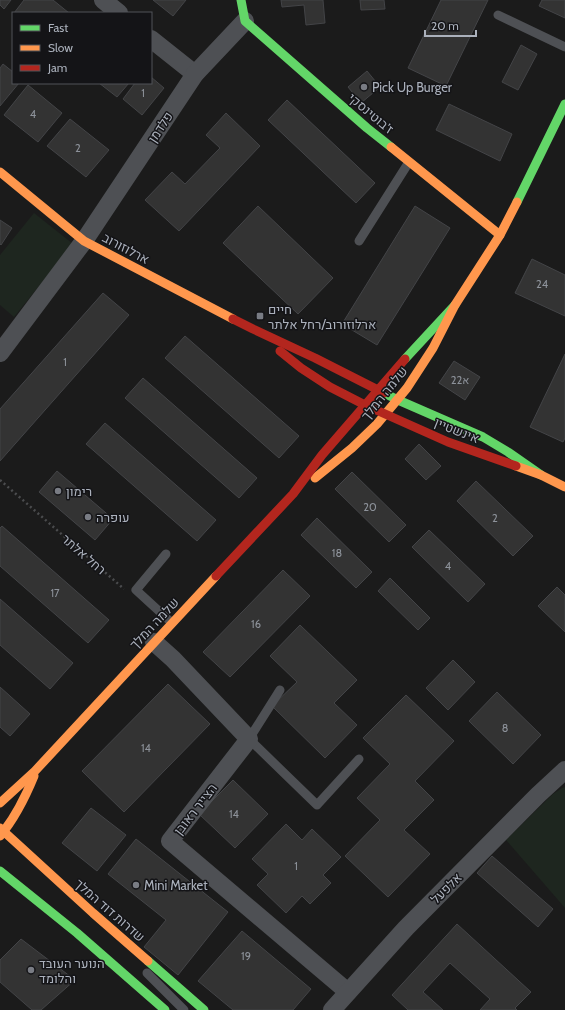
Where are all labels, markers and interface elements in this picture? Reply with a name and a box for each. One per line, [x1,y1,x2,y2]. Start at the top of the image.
legend [12,12,152,84]
scale bar [425,12,476,38]
text: 20 m [431,18,459,33]
text: Fast [48,20,68,35]
text: Slow [48,40,73,55]
text: Jam [47,60,67,75]
place label: Pick Up Burger [372,79,453,95]
marker: Pick Up Burger [359,82,369,92]
house number: 1 [141,86,145,100]
street label: ז'בוטינסקי [345,89,397,137]
house number: 4 [30,107,37,121]
street label: פלדמן [144,109,176,145]
house number: 2 [75,141,81,155]
street label: ארלוזורוב [100,229,152,267]
house number: 24 [536,277,549,291]
place label: חיים ארלוזורוב/רחל אלתר [268,301,376,332]
marker: חיים ארלוזורוב/רחל אלתר [255,311,265,321]
house number: 1 [63,355,67,369]
street label: שלמה המלך [357,363,411,423]
house number: 22א [451,373,469,387]
street label: אינשטיין [432,414,482,446]
place label: רימון [66,483,92,499]
marker: רימון [53,486,63,496]
house number: 20 [363,500,377,514]
place label: עופרה [96,509,130,525]
house number: 2 [492,511,498,525]
marker: עופרה [83,512,93,522]
street label: רחל אלתר [59,530,109,578]
house number: 18 [332,546,342,560]
house number: 4 [445,559,452,573]
house number: 17 [50,586,60,600]
street label: שלמה המלך [126,594,182,652]
house number: 16 [251,617,261,631]
house number: 8 [502,721,508,735]
house number: 14 [141,741,152,755]
street label: הצייר ראובן [170,780,220,838]
house number: 14 [229,807,240,821]
house number: 1 [294,859,298,873]
street label: אלפעל [427,869,465,907]
street label: שדרות דוד המלך [72,875,148,945]
place label: Mini Market [144,877,208,893]
marker: Mini Market [131,880,141,890]
house number: 19 [241,949,251,963]
place label: הנוער העובד והלומד [39,955,105,986]
marker: הנוער העובד והלומד [26,965,36,975]

